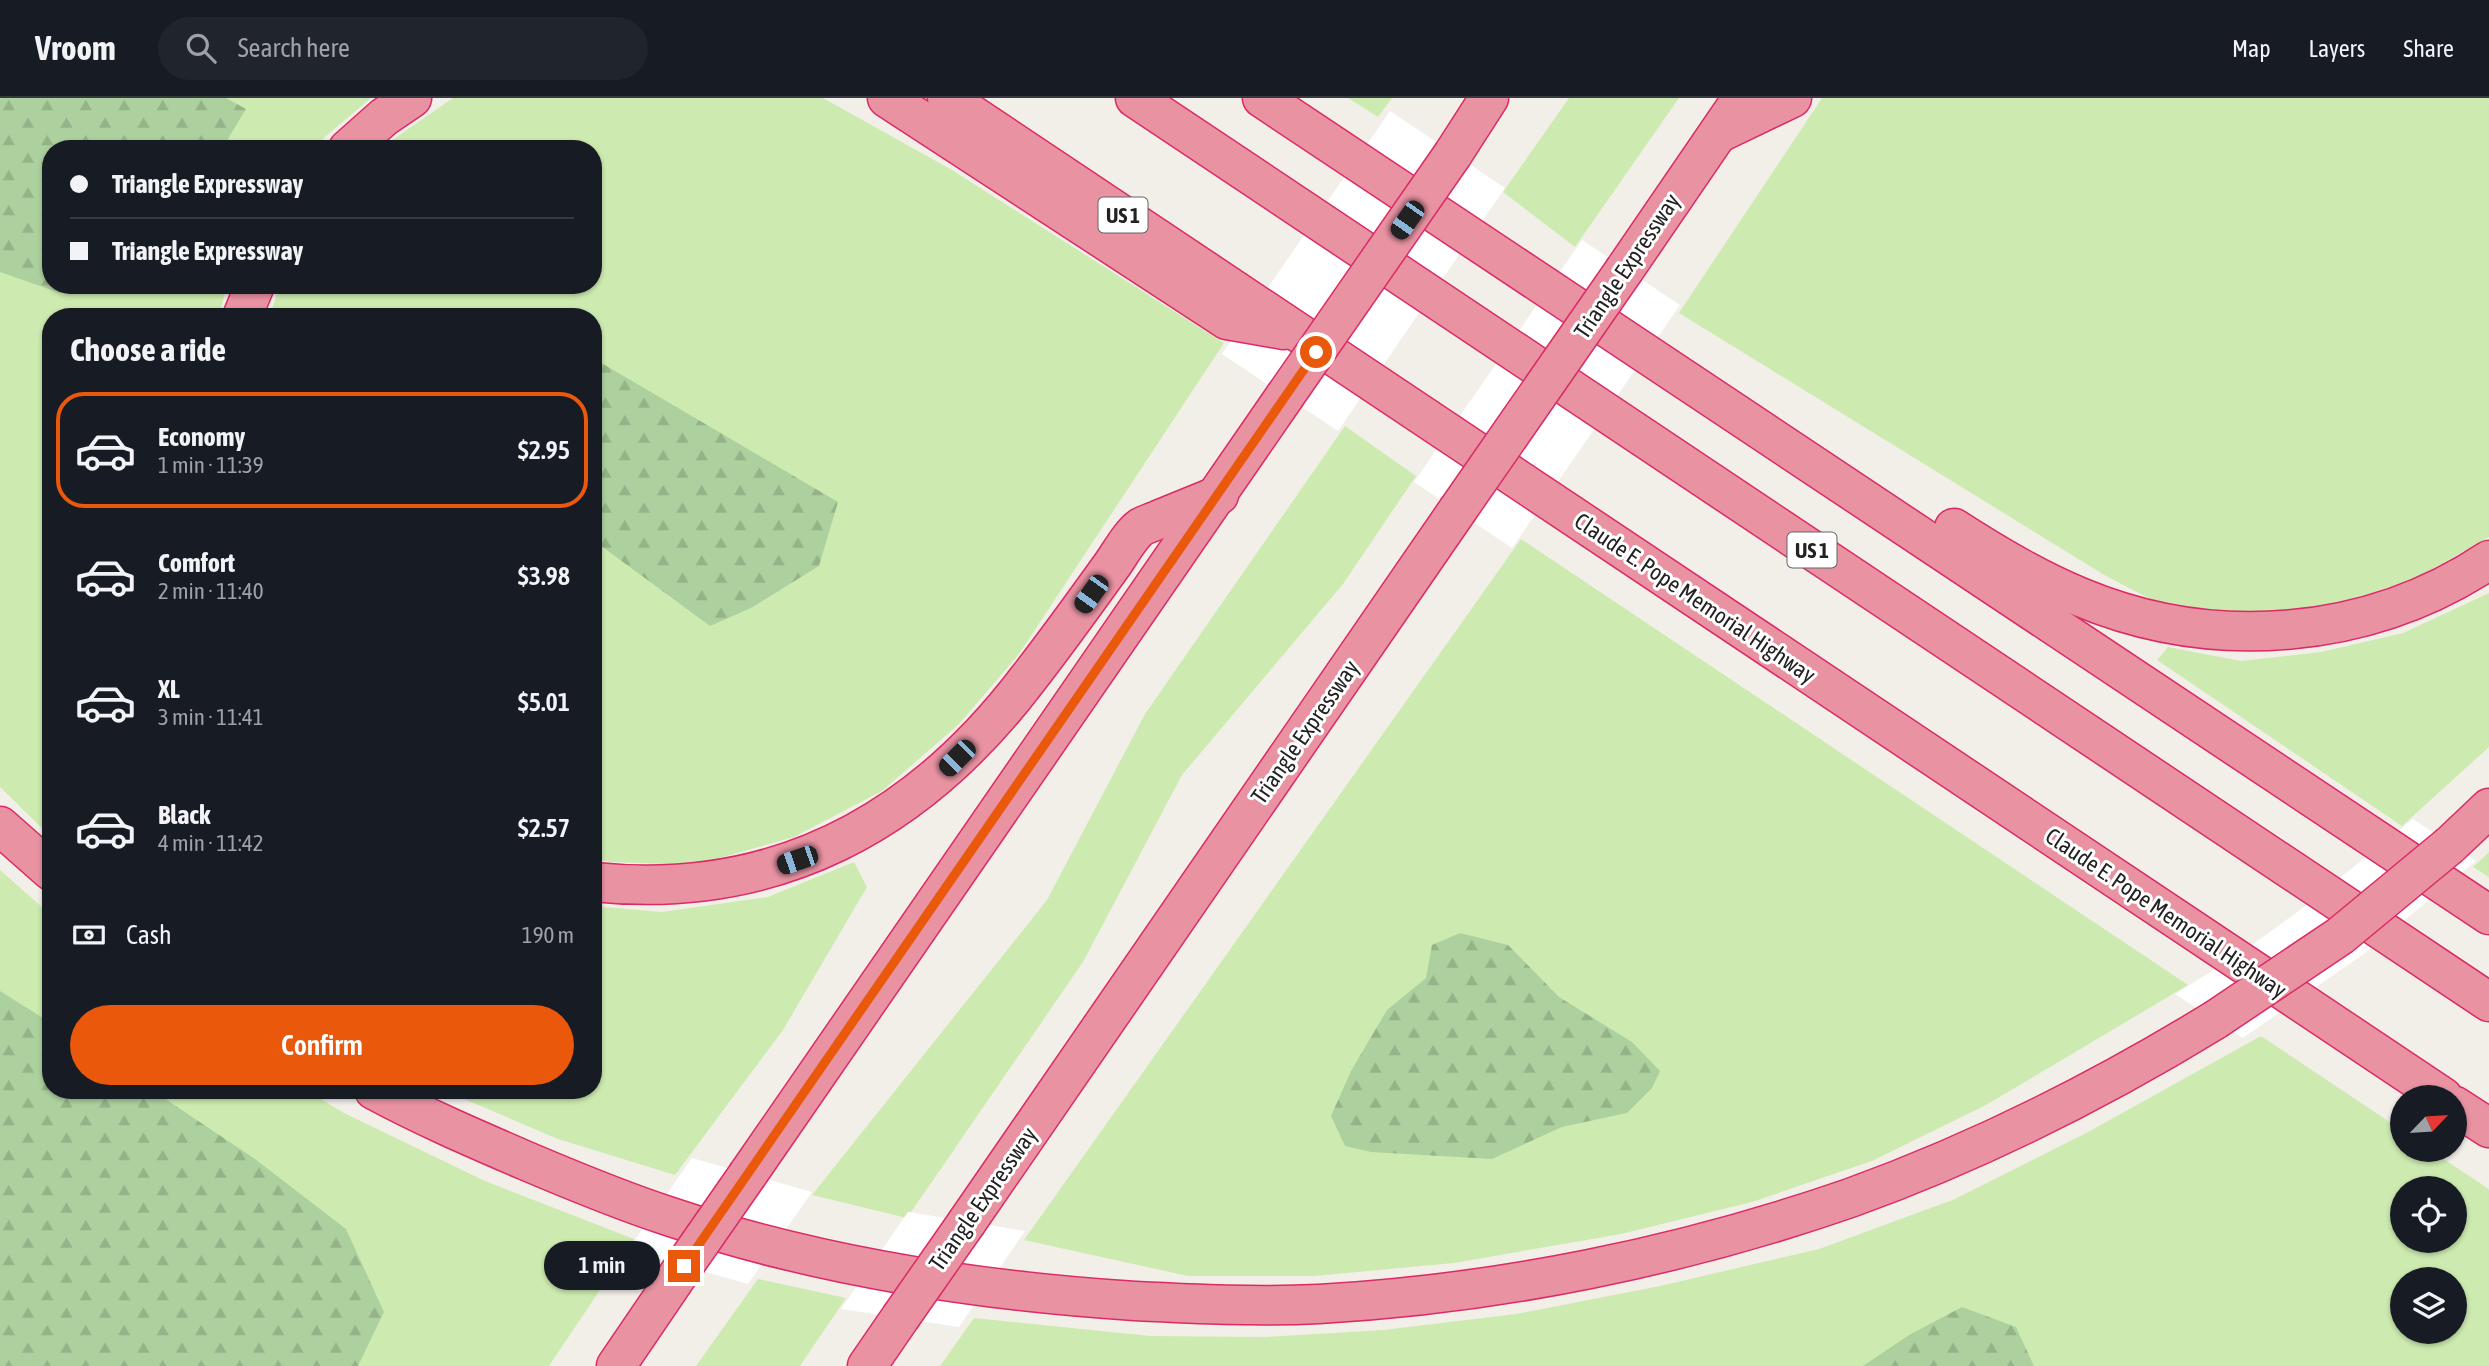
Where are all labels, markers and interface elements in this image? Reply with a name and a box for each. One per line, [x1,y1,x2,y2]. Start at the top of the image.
search box [158,17,648,80]
text: Vroom [35,29,116,67]
icon: search [182,29,220,67]
text: Search here [238,33,350,63]
text: Map [2232,35,2271,62]
text: Layers [2309,35,2365,62]
text: Share [2403,35,2454,62]
text: Triangle Expressway [112,169,303,199]
street label: Triangle Expressway [1569,189,1685,343]
car [1387,197,1428,243]
road number: US 1 [1098,198,1148,232]
text: Triangle Expressway [112,236,303,266]
text: Choose a ride [70,331,226,368]
route start [1300,336,1332,368]
icon: car [74,419,137,482]
text: Economy [158,422,245,452]
text: $2.95 [518,435,570,465]
text: 1 min · 11:39 [158,452,264,478]
street label: Claude E. Pope Memorial Highway [1570,508,1820,688]
road number: US 1 [1787,532,1836,568]
icon: car [74,545,137,608]
text: Comfort [158,548,235,578]
text: $3.98 [518,561,570,591]
car [1071,571,1112,617]
text: 2 min · 11:40 [158,578,264,604]
street label: Triangle Expressway [1246,655,1364,809]
icon: car [74,671,137,734]
text: XL [158,674,180,704]
text: $5.01 [518,687,570,717]
text: 3 min · 11:41 [158,704,264,730]
car [935,736,980,780]
icon: car [74,797,137,860]
text: Black [158,800,210,830]
text: $2.57 [518,813,570,843]
street label: Claude E. Pope Memorial Highway [2041,823,2291,1003]
text: 4 min · 11:42 [158,830,264,856]
car [774,843,821,877]
icon: cash [70,916,108,954]
text: Cash [126,920,172,950]
text: 190 m [522,922,574,948]
button: Confirm [70,1005,574,1085]
north arrow [2390,1085,2468,1162]
map controls [2390,1085,2467,1344]
street label: Triangle Expressway [924,1122,1042,1276]
button: locate [2390,1176,2467,1253]
callout: 1 min [544,1242,660,1290]
route end [668,1250,700,1282]
text: 1 min [579,1252,625,1278]
button: layers [2390,1267,2467,1344]

